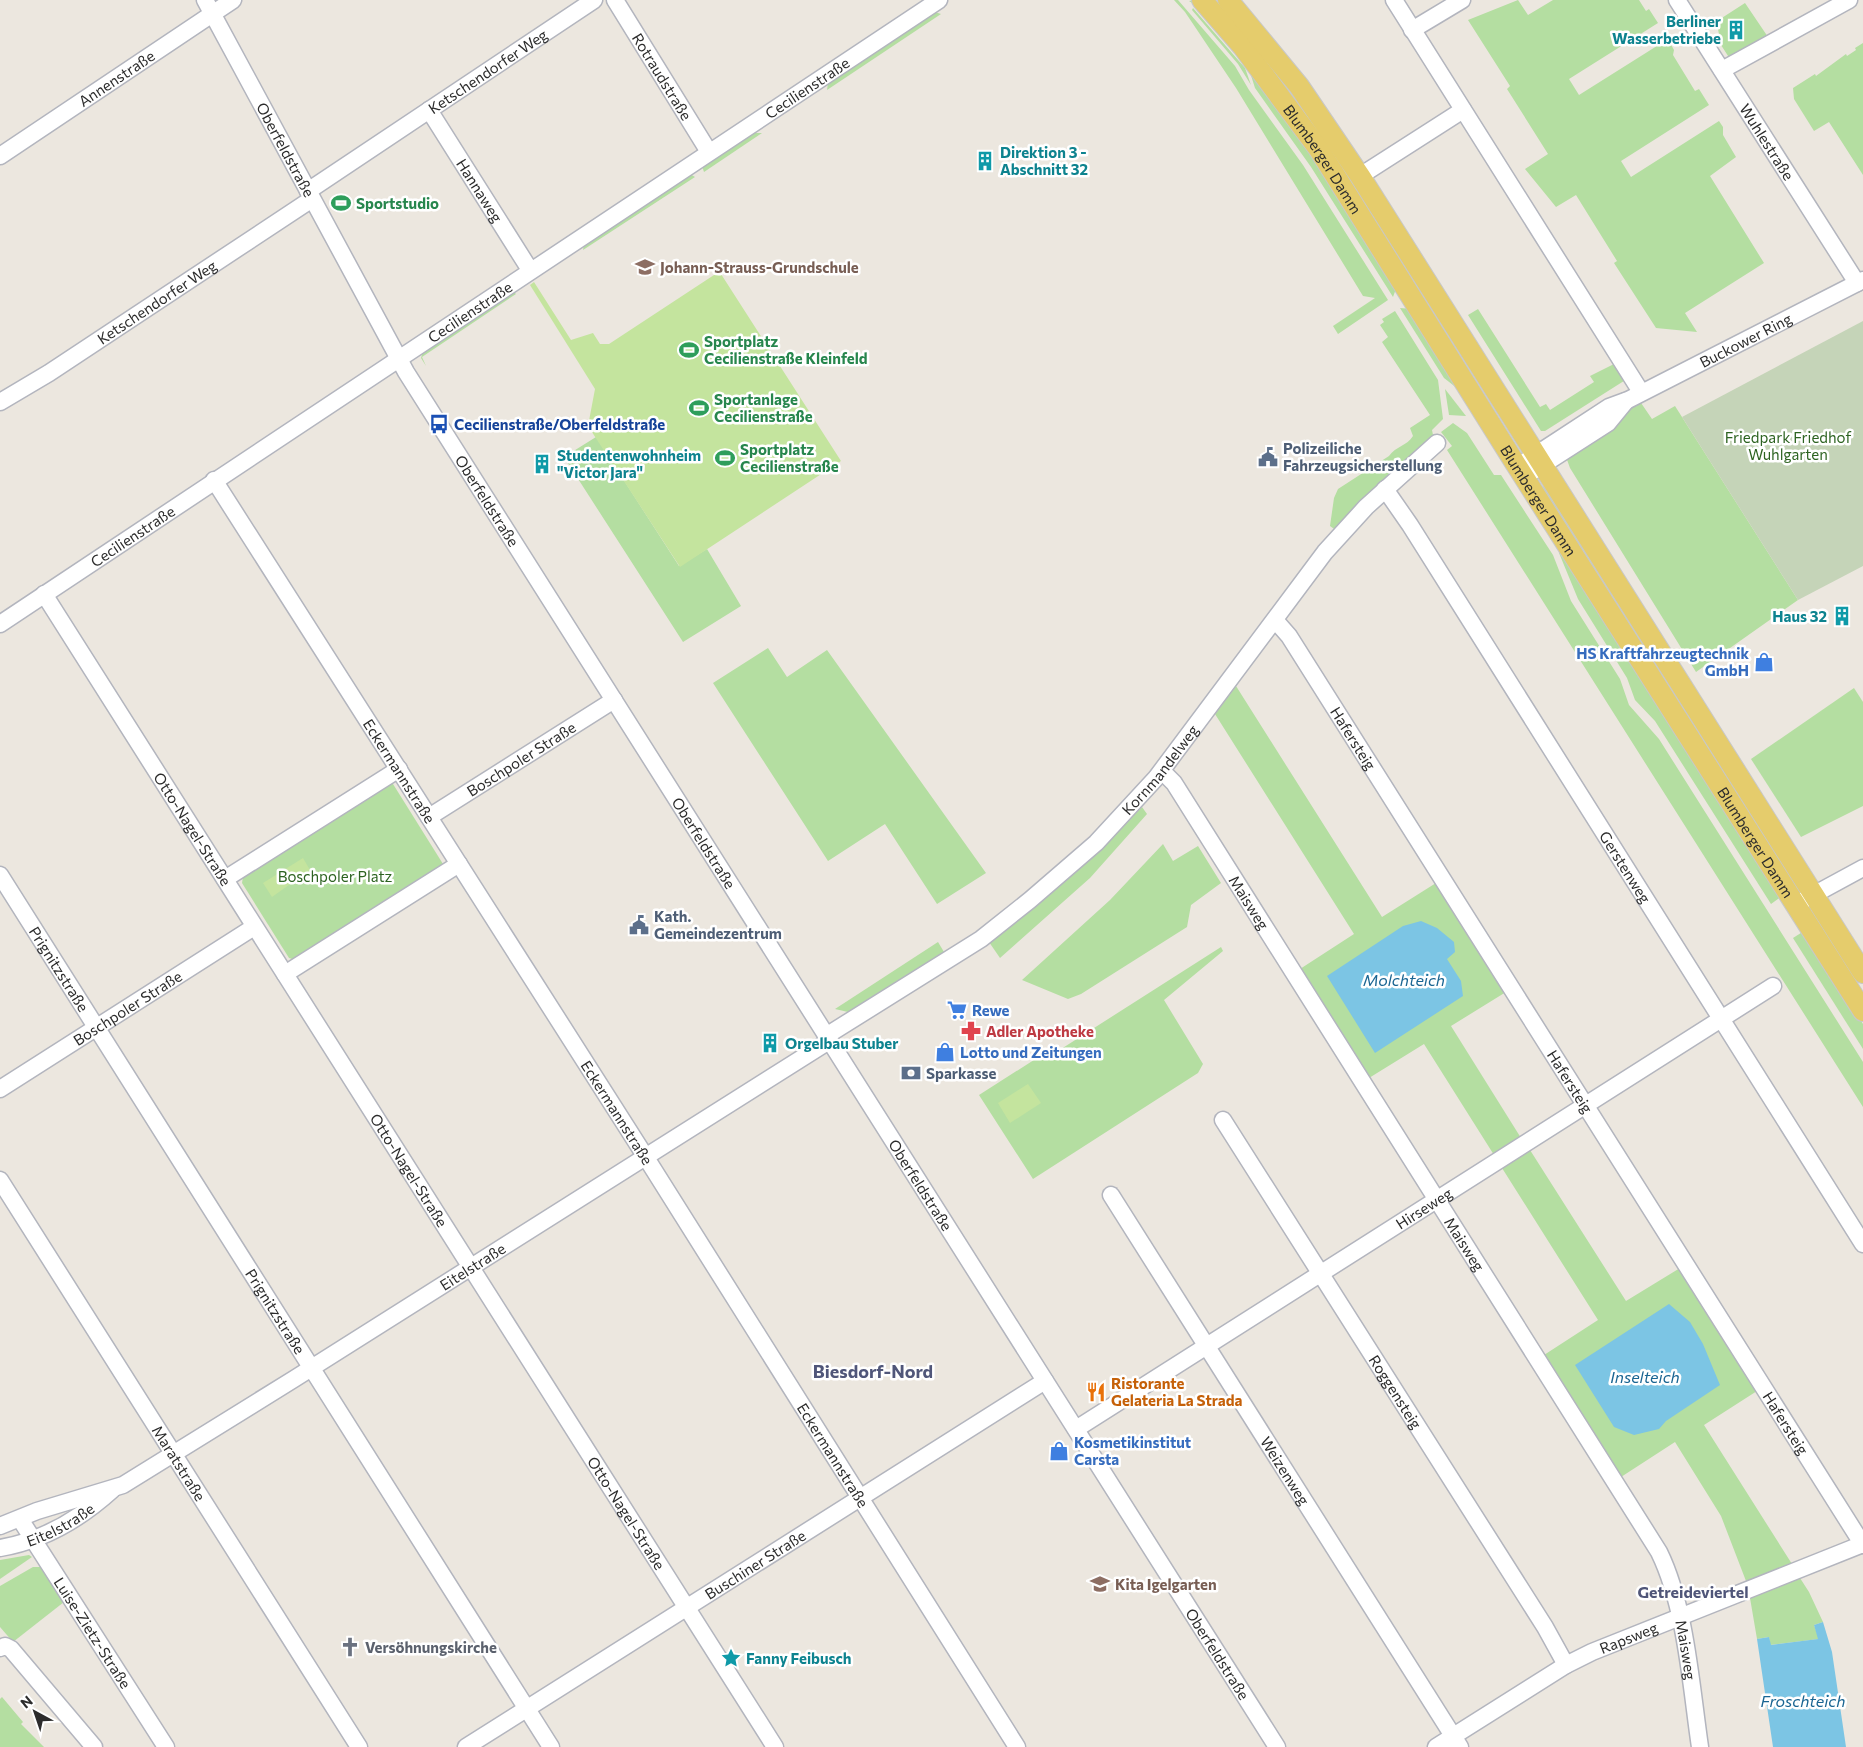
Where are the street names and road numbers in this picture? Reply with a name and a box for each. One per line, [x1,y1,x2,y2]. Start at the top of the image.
street label: Ketschendorfer Weg [425,25,551,117]
street label: Rotraudstraße [629,30,696,123]
street label: Annenstraße [75,46,158,110]
street label: Cecilienstraße [762,53,853,122]
street label: Oberfeldstraße [253,99,319,200]
street label: Wuhlestraße [1736,100,1798,183]
street label: Blumberger Damm [1280,101,1366,217]
street label: Hannaweg [453,155,506,226]
street label: Ketschendorfer Weg [94,256,220,348]
street label: Cecilienstraße [424,277,515,346]
street label: Buckower Ring [1696,309,1795,371]
street label: Blumberger Damm [1497,442,1581,559]
street label: Oberfeldstraße [452,452,523,550]
street label: Cecilienstraße [87,502,178,570]
street label: Hafersteig [1327,703,1380,773]
street label: Eckermannstraße [360,716,439,826]
street label: Boschpoler Straße [463,718,579,800]
street label: Kornmandelweg [1118,721,1202,818]
street label: Otto-Nagel-Straße [150,769,235,889]
street label: Blumberger Damm [1714,784,1798,901]
street label: Oberfeldstraße [669,794,740,892]
street label: Gerstenweg [1596,828,1655,906]
street label: Maisweg [1226,872,1273,933]
street label: Prignitzstraße [26,923,93,1015]
street label: Boschpoler Straße [70,966,185,1049]
street label: Hafersteig [1544,1047,1597,1116]
street label: Eckermannstraße [577,1057,657,1168]
street label: Otto-Nagel-Straße [367,1110,452,1230]
street label: Oberfeldstraße [885,1136,957,1234]
street label: Hirseweg [1392,1183,1455,1233]
street label: Maisweg [1441,1214,1488,1274]
street label: Eitelstraße [436,1239,509,1294]
street label: Prignitzstraße [242,1265,309,1357]
street label: Roggensteig [1366,1352,1426,1432]
street label: Hafersteig [1759,1388,1813,1458]
street label: Eckermannstraße [794,1399,873,1511]
street label: Maratstraße [149,1422,210,1504]
street label: Weizenweg [1257,1433,1314,1508]
street label: Otto-Nagel-Straße [584,1453,669,1573]
street label: Eitelstraße [24,1499,98,1550]
street label: Buschiner Straße [701,1526,809,1603]
street label: Luise-Zietz-Straße [51,1574,135,1692]
street label: Oberfeldstraße [1182,1605,1254,1703]
street label: Rapsweg [1597,1618,1660,1657]
street label: Maisweg [1672,1618,1700,1681]

